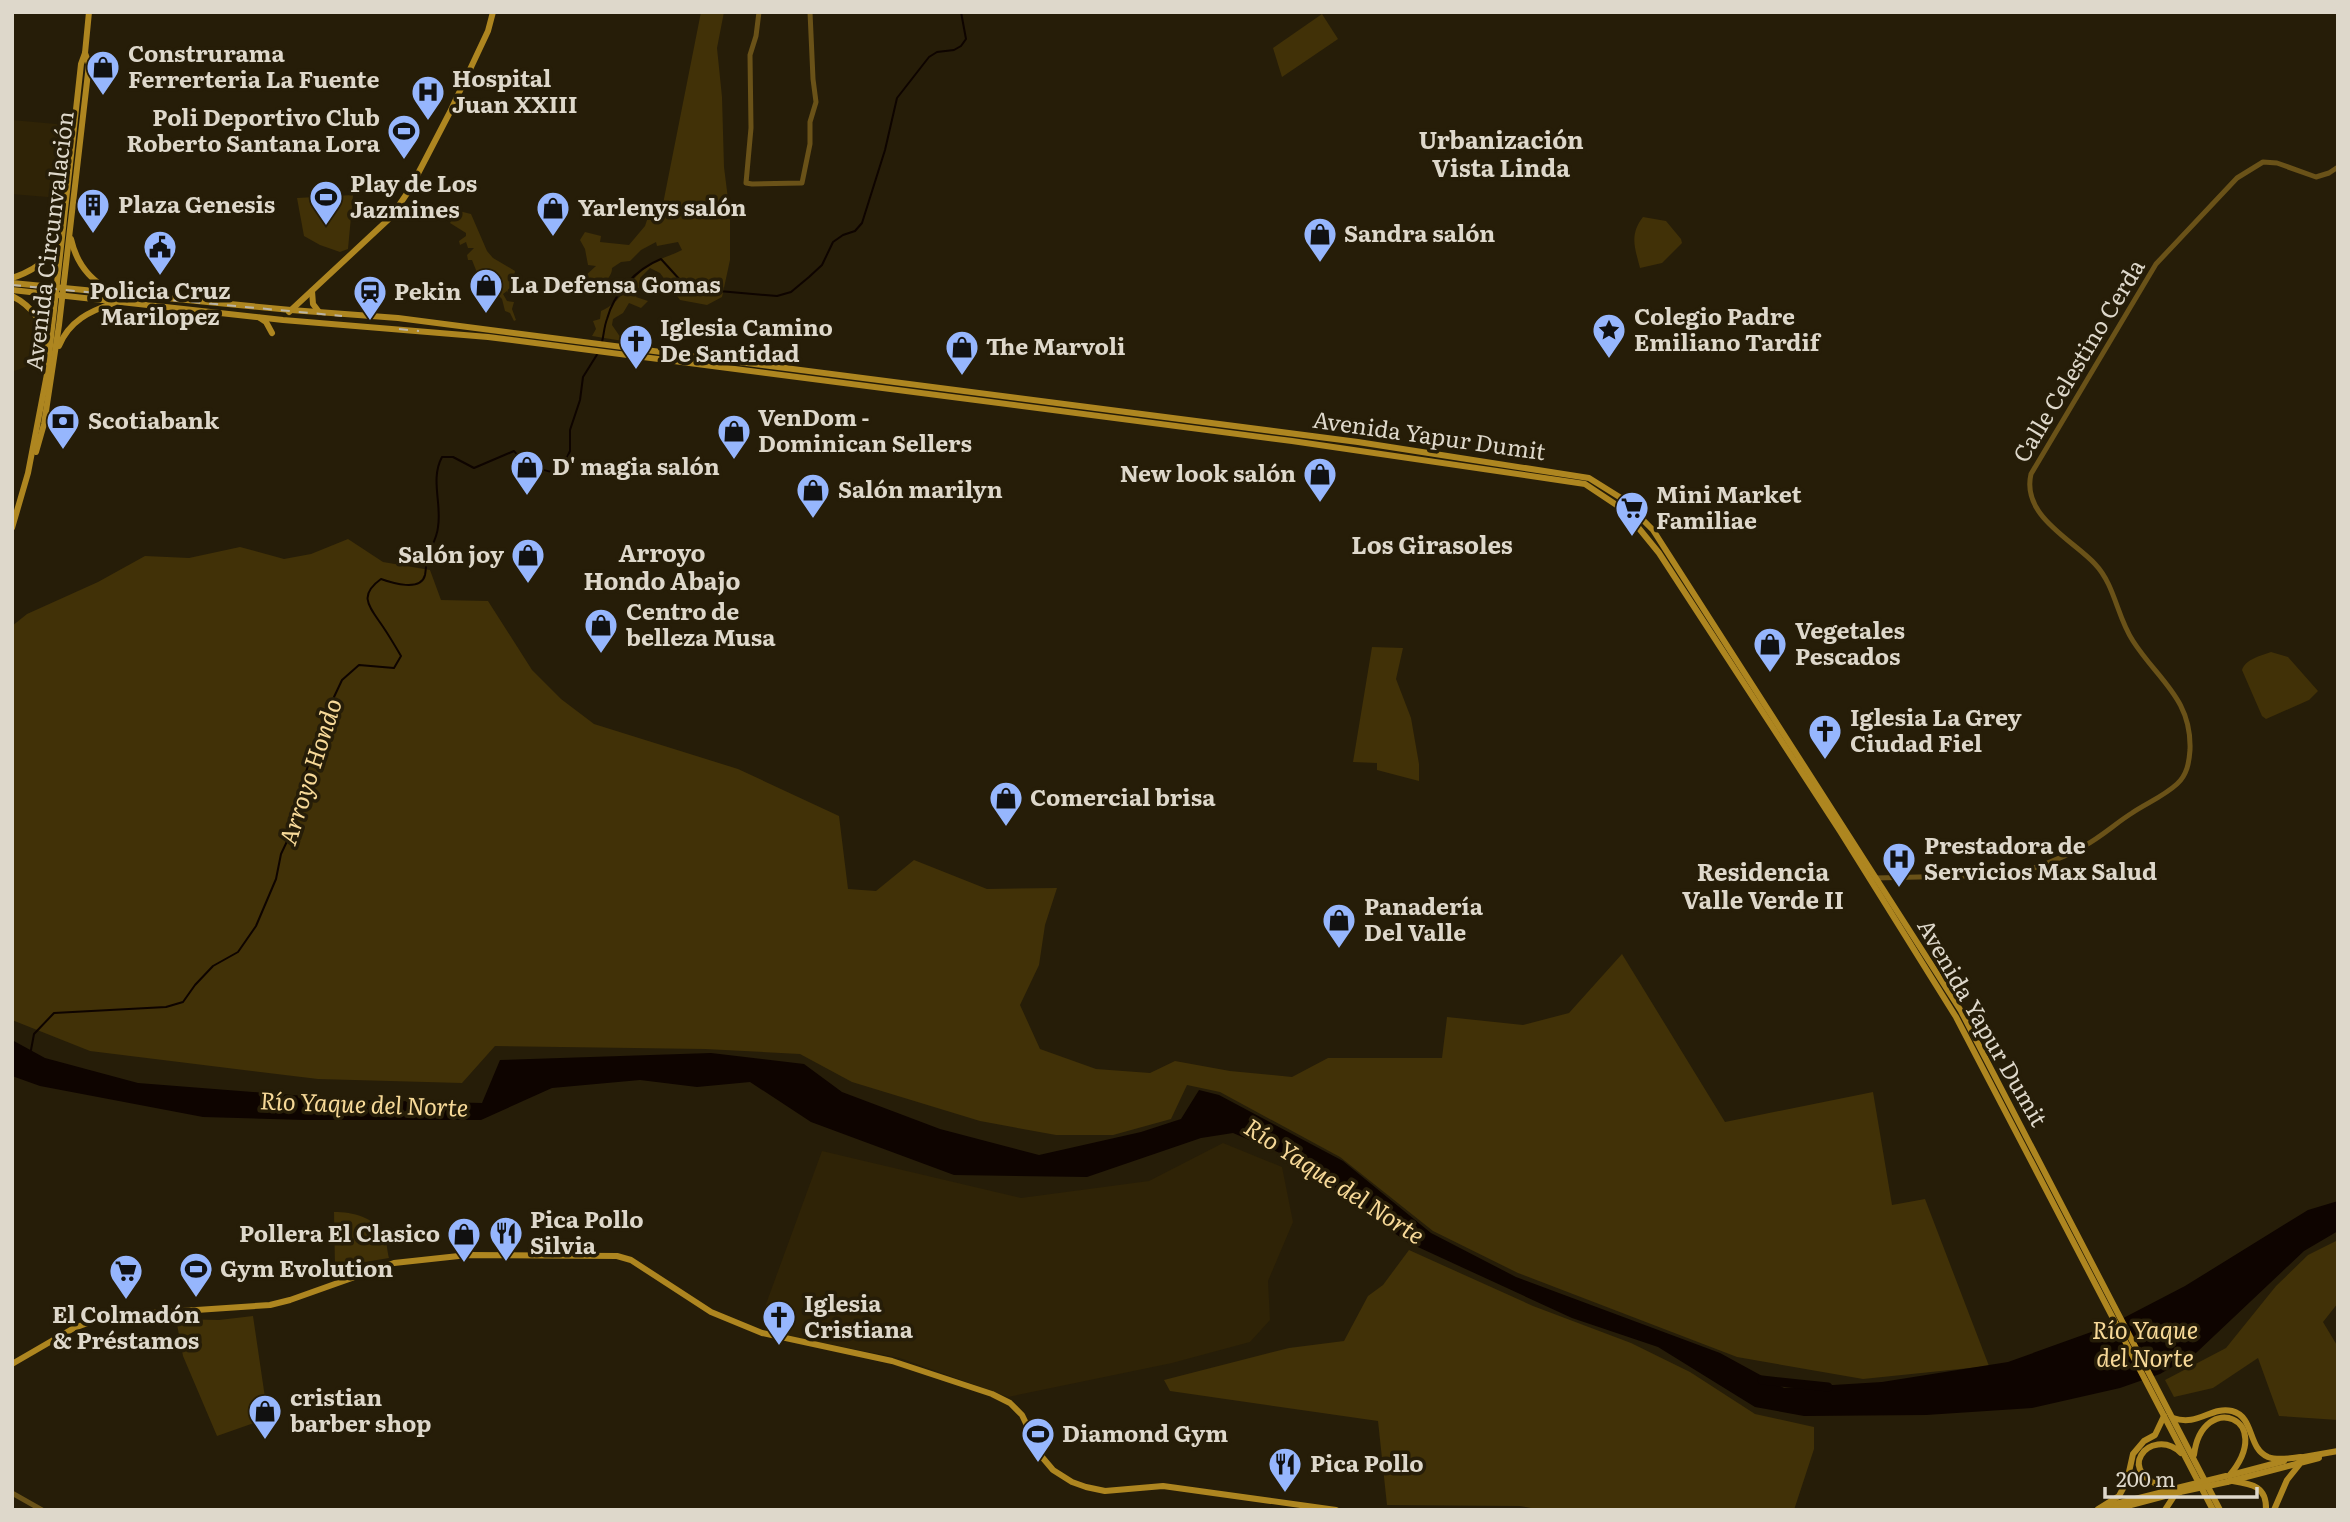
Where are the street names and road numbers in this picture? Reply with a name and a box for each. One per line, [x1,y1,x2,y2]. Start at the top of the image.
street label: Avenida Circunvalación [15,109,81,373]
street label: Calle Celestino Cerda [2003,251,2152,468]
street label: Avenida Yapur Dumit [1311,401,1549,467]
street label: Avenida Yapur Dumit [1910,912,2058,1133]

